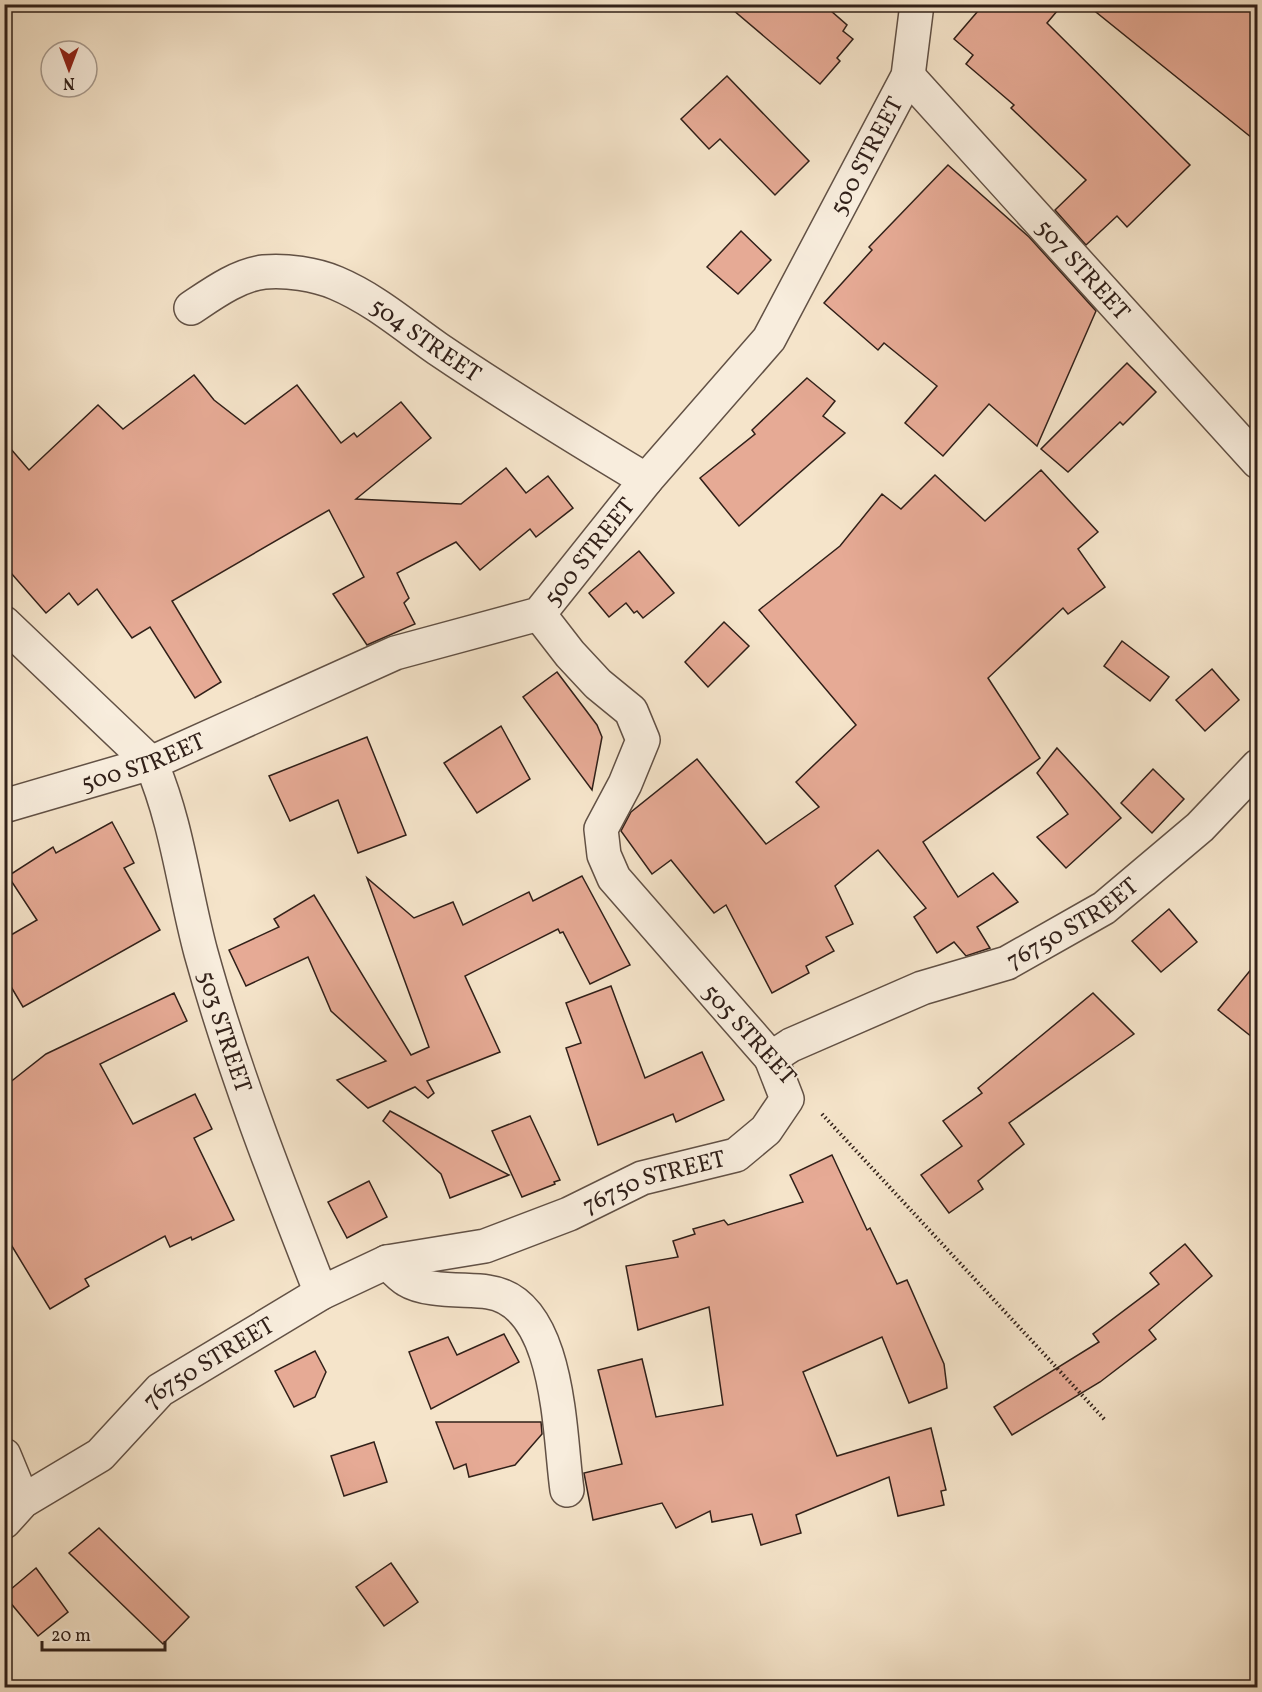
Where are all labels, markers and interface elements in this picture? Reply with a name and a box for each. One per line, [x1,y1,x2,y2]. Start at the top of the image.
north arrow [39,39,99,99]
text: N [63,71,75,93]
street label: 500 STREET [822,91,913,222]
street label: 507 STREET [1027,212,1137,329]
street label: 504 STREET [363,290,487,392]
street label: 500 STREET [537,491,644,614]
street label: 500 STREET [78,726,211,801]
street label: 76750 STREET [1001,871,1147,979]
street label: 503 STREET [188,967,259,1098]
street label: 505 STREET [694,977,803,1094]
street label: 76750 STREET [577,1143,729,1224]
street label: 76750 STREET [136,1310,282,1417]
scale bar [42,1614,165,1652]
text: 20 m [51,1624,91,1649]

